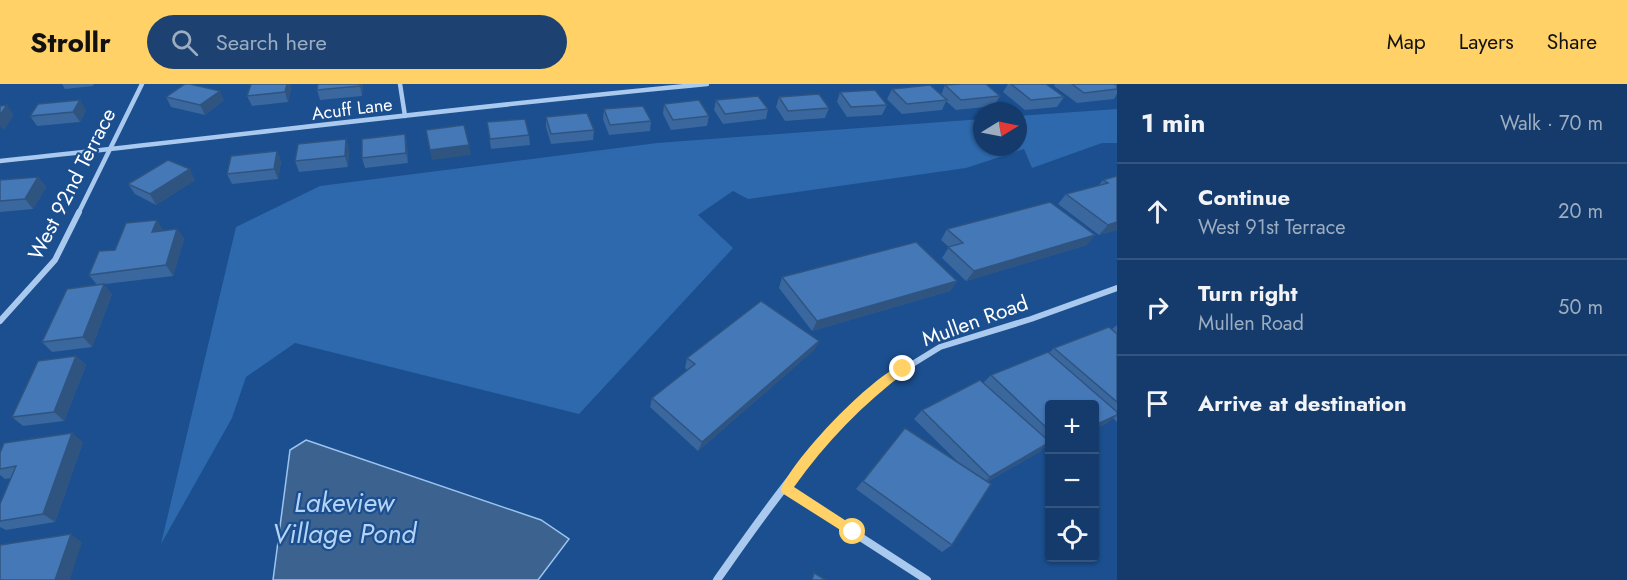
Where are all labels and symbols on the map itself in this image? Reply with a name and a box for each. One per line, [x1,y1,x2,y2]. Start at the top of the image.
street label: Acuff Lane [310,91,394,127]
north arrow [973,102,1027,156]
street label: West 92nd Terrace [21,103,123,265]
street label: Mullen Road [918,288,1032,354]
route end [889,355,915,381]
water label: Lakeview Village Pond [272,483,418,553]
route start [839,518,865,544]

